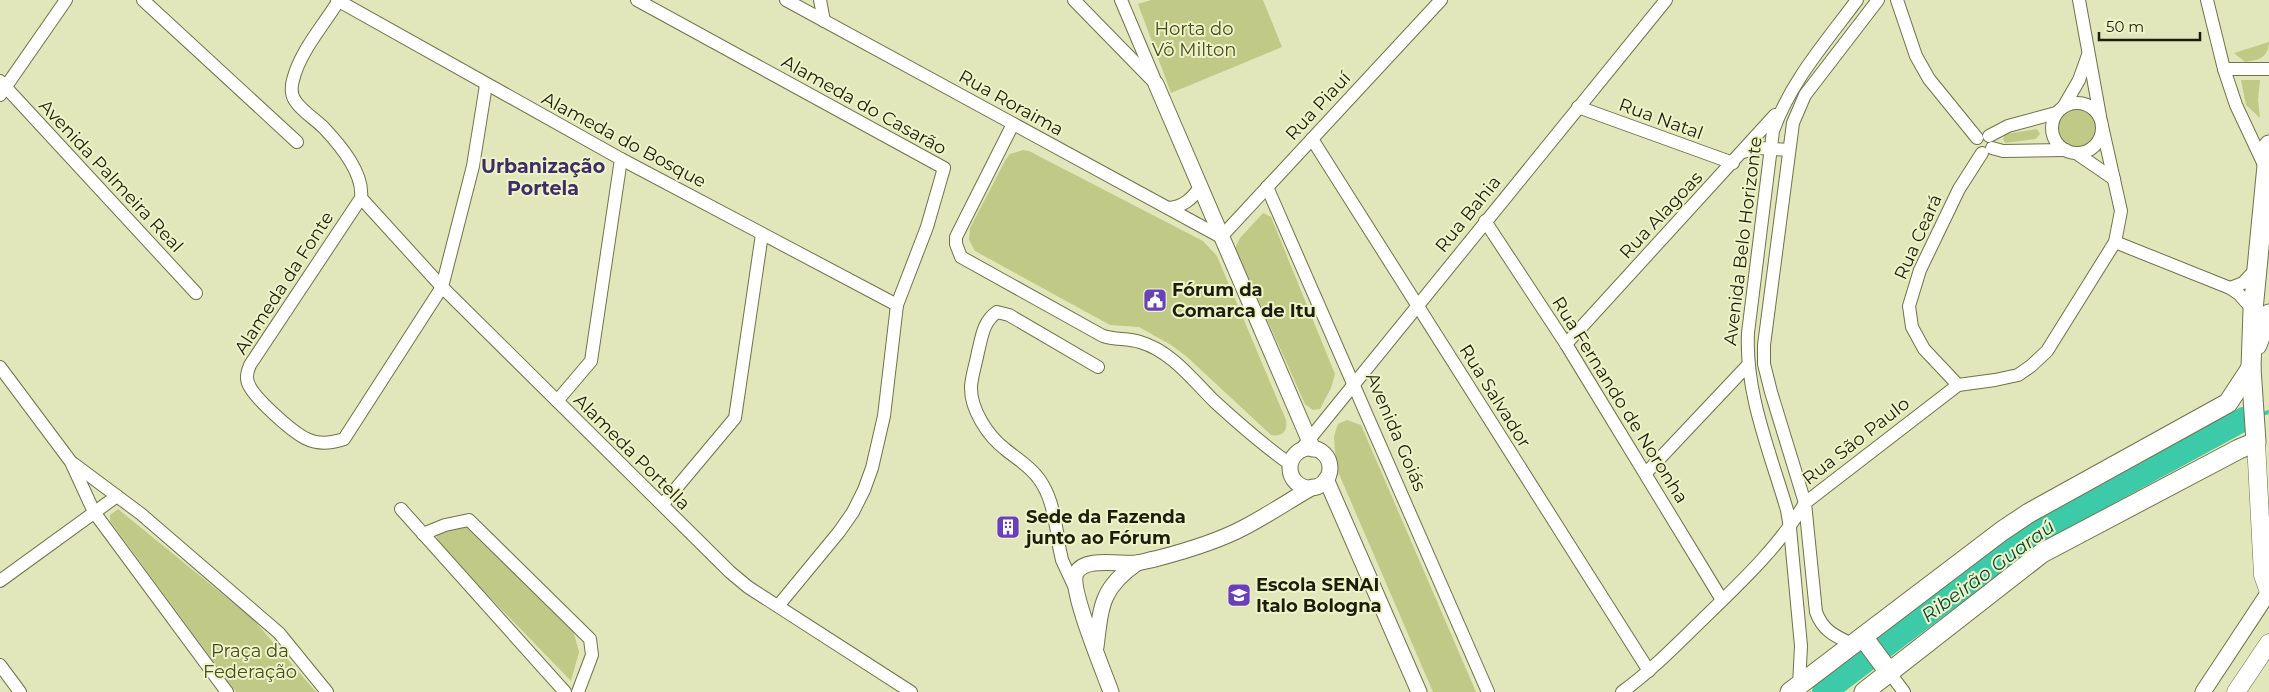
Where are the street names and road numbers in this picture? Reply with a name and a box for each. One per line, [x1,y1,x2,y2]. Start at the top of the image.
street label: Alameda do Casarão [778,51,950,159]
street label: Rua Roraima [955,65,1067,141]
street label: Rua Piauí [1281,66,1356,145]
street label: Alameda do Bosque [538,87,710,193]
street label: Rua Natal [1616,94,1706,144]
street label: Avenida Palmeira Real [34,95,188,257]
street label: Avenida Belo Horizonte [1719,135,1767,347]
street label: Rua Alagoas [1615,166,1707,263]
street label: Rua Bahia [1430,171,1506,257]
street label: Rua Ceará [1889,191,1947,283]
street label: Alameda da Fonte [230,207,338,359]
street label: Rua Fernando de Noronha [1547,293,1693,507]
street label: Rua Salvador [1454,340,1536,452]
street label: Avenida Goiás [1361,369,1431,495]
street label: Alameda Portella [569,389,695,515]
street label: Rua São Paulo [1798,392,1914,490]

